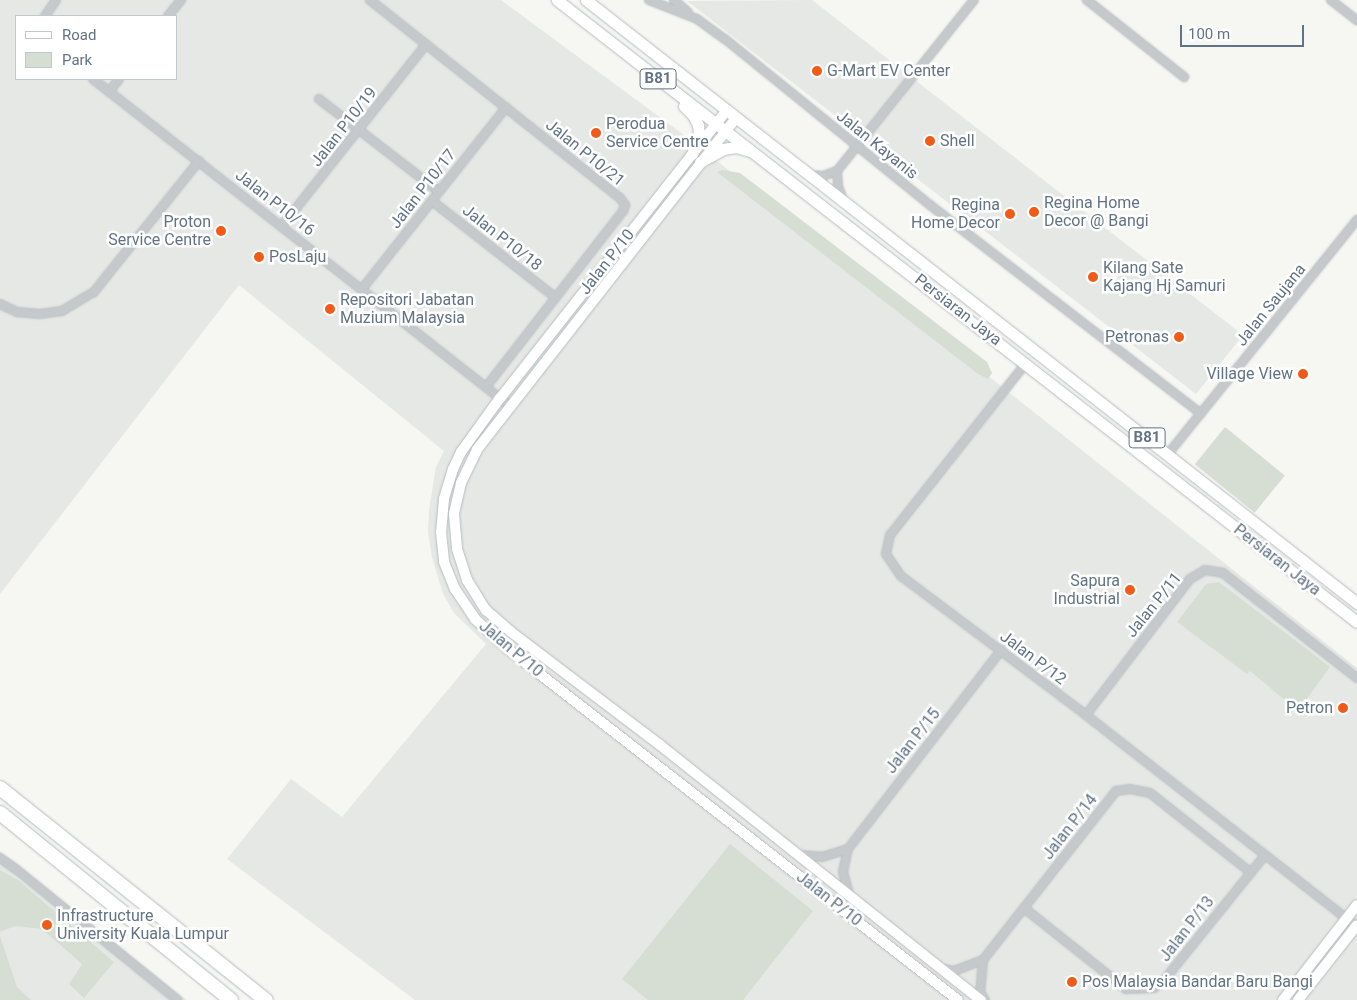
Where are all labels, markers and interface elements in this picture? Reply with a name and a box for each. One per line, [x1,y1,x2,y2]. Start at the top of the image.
legend [15,15,178,80]
scale bar [1182,15,1306,47]
text: 100 m [1188,25,1230,43]
text: Road [62,26,96,44]
text: Park [62,51,92,69]
place label: G-Mart EV Center [827,61,950,81]
marker: G-Mart EV Center [811,65,823,77]
road number: B81 [639,66,677,92]
street label: Jalan P10/19 [307,83,381,171]
street label: Jalan Kayanis [833,106,921,184]
place label: Perodua Service Centre [606,114,709,152]
street label: Jalan P10/21 [542,115,628,191]
marker: Perodua Service Centre [590,127,602,139]
place label: Shell [940,131,975,151]
marker: Shell [924,135,936,147]
street label: Jalan P10/17 [386,145,460,233]
street label: Jalan P10/16 [231,166,319,240]
place label: Regina Home Decor @ Bangi [1044,193,1149,231]
place label: Regina Home Decor [911,195,1000,233]
street label: Jalan P10/18 [458,201,546,275]
marker: Regina Home Decor @ Bangi [1028,206,1040,218]
marker: Regina Home Decor [1004,208,1016,220]
place label: Proton Service Centre [108,212,211,250]
marker: Proton Service Centre [215,225,227,237]
street label: Jalan P/10 [576,226,638,298]
place label: PosLaju [269,247,326,267]
marker: PosLaju [253,251,265,263]
place label: Kilang Sate Kajang Hj Samuri [1103,258,1226,296]
street label: Jalan Saujana [1232,260,1310,350]
street label: Persiaran Jaya [911,270,1005,350]
marker: Kilang Sate Kajang Hj Samuri [1087,271,1099,283]
place label: Repositori Jabatan Muzium Malaysia [340,290,474,328]
marker: Repositori Jabatan Muzium Malaysia [324,303,336,315]
place label: Petronas [1105,327,1169,347]
marker: Petronas [1173,331,1185,343]
place label: Village View [1206,364,1293,384]
marker: Village View [1297,368,1309,380]
road number: B81 [1128,426,1166,450]
street label: Persiaran Jaya [1230,520,1324,600]
street label: Jalan P/11 [1122,569,1186,641]
place label: Sapura Industrial [1054,571,1120,609]
marker: Sapura Industrial [1124,584,1136,596]
street label: Jalan P/10 [475,617,547,681]
street label: Jalan P/12 [996,627,1070,689]
place label: Petron [1286,698,1333,718]
marker: Petron [1337,702,1349,714]
street label: Jalan P/15 [882,705,944,777]
street label: Jalan P/14 [1039,791,1101,863]
street label: Jalan P/10 [793,868,865,930]
street label: Jalan P/13 [1156,893,1218,965]
place label: Infrastructure University Kuala Lumpur [57,906,229,944]
marker: Infrastructure University Kuala Lumpur [41,919,53,931]
place label: Pos Malaysia Bandar Baru Bangi [1082,972,1313,992]
marker: Pos Malaysia Bandar Baru Bangi [1066,976,1078,988]

